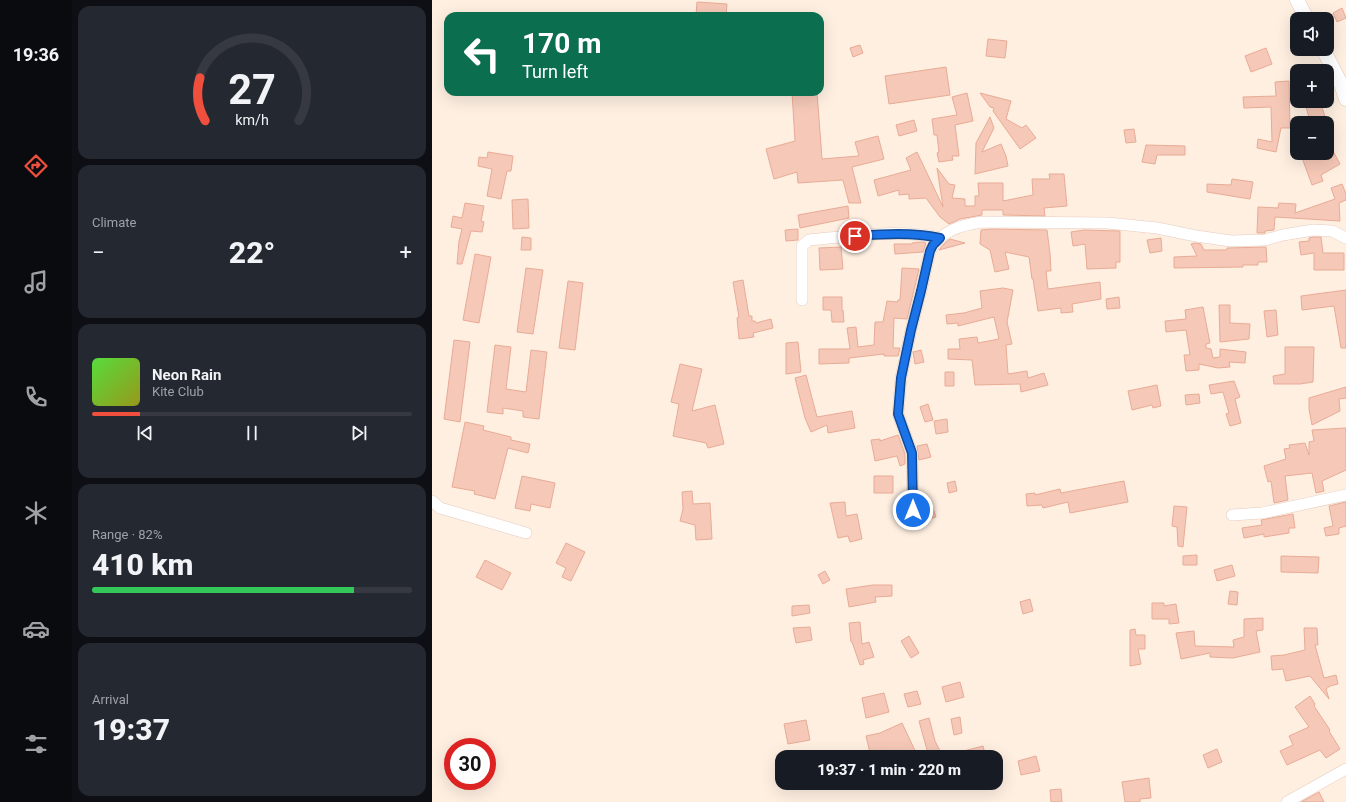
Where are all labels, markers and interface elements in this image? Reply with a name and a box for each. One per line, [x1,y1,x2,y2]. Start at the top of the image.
map controls [1290,12,1334,160]
button: sound [1290,12,1334,56]
text: 170 m [522,27,601,60]
icon: left [456,28,508,80]
text: 19:36 [13,44,59,65]
text: Turn left [522,61,588,82]
text: 27 [228,64,276,113]
button: + [1290,64,1334,108]
text: km/h [235,111,269,127]
button: − [1290,116,1334,160]
icon: directions [22,152,50,180]
text: Climate [92,215,136,230]
pin [838,219,872,253]
icon: arrive [844,225,866,247]
text: 22° [229,235,275,270]
text: − [92,240,105,265]
text: + [400,240,412,265]
icon: music [22,268,50,296]
text: Neon Rain [152,366,221,384]
icon: phone [22,383,50,411]
text: Kite Club [152,384,204,399]
icon: previous [134,422,156,444]
icon: pause [241,422,263,444]
icon: next [348,422,370,444]
position arrow [892,489,934,531]
icon: climate [22,499,50,527]
text: Range · 82% [92,527,162,542]
text: 410 km [92,547,194,582]
icon: car [22,615,50,643]
text: Arrival [92,692,129,707]
text: 19:37 [92,712,170,747]
icon: filters [22,730,50,758]
speed limit sign: 30 [444,738,496,790]
text: 19:37 · 1 min · 220 m [817,761,961,779]

